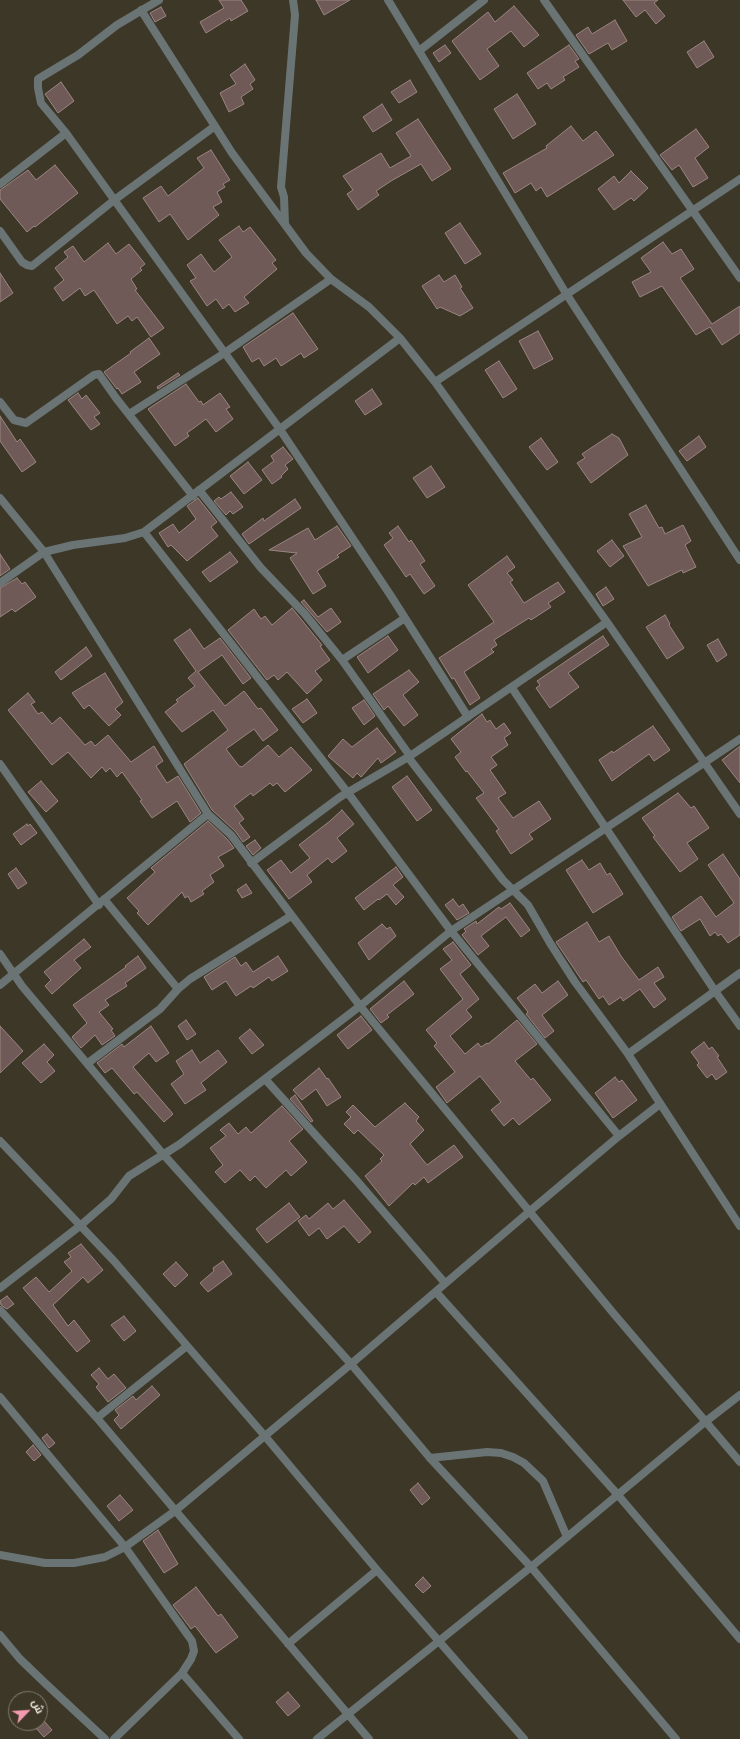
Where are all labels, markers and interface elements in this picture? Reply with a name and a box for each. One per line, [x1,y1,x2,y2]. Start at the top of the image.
north arrow [8,1691,48,1731]
text: ش [30,1697,46,1715]

